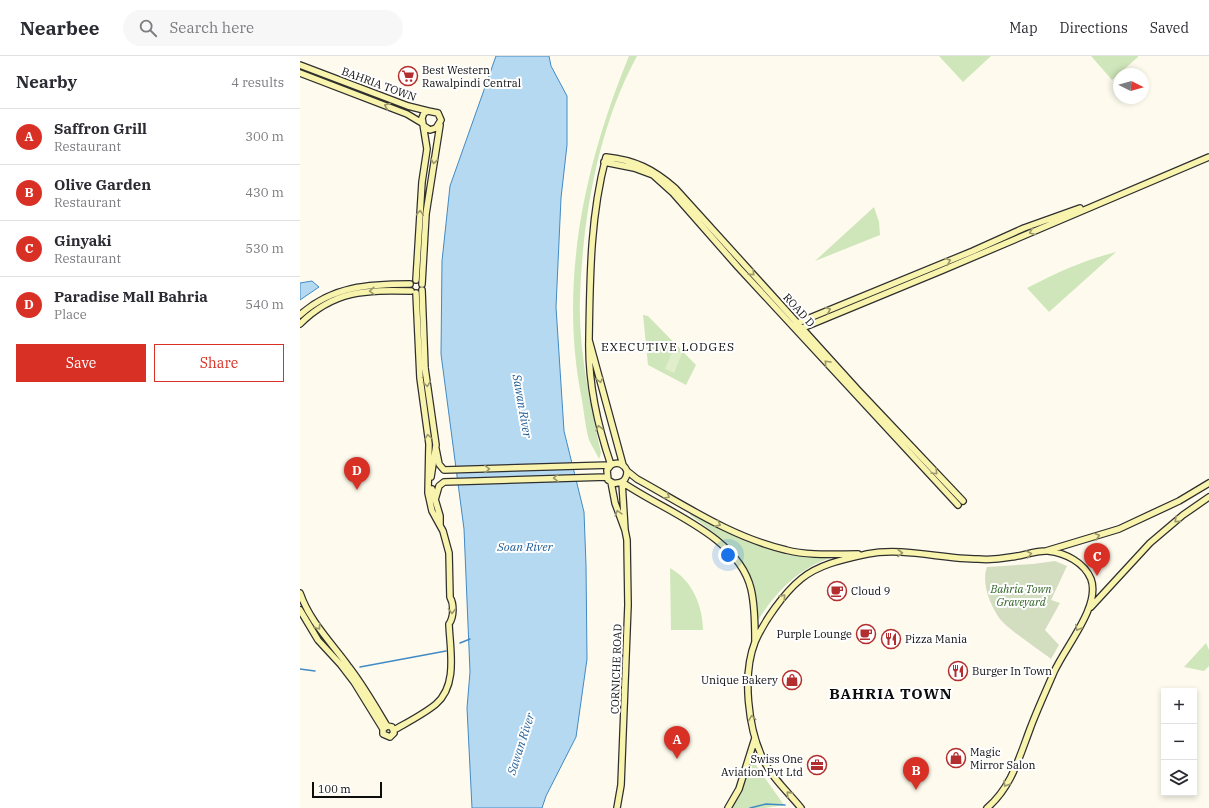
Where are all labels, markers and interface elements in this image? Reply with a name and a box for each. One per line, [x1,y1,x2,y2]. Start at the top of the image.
search box [123,10,403,46]
text: Nearbee [20,16,99,40]
icon: search [137,17,159,39]
text: Search here [169,18,254,37]
text: Map [1009,19,1038,37]
text: Directions [1060,19,1128,37]
text: Saved [1150,19,1189,37]
place label: Best Western Rawalpindi Central [422,63,521,90]
street label: BAHRIA TOWN [340,64,419,104]
supermarket icon: Best Western Rawalpindi Central [397,65,419,87]
north arrow [1113,68,1149,104]
text: Nearby [16,71,77,93]
text: 4 results [231,74,284,91]
one-way arrow [384,102,391,110]
text: Saffron Grill [54,119,147,138]
text: A [24,128,34,145]
text: 300 m [245,128,284,145]
text: Restaurant [54,138,121,155]
one-way arrow [430,158,439,164]
text: Olive Garden [54,175,151,194]
text: B [24,184,34,201]
text: 430 m [245,184,284,201]
text: Restaurant [54,194,121,211]
one-way arrow [415,210,424,217]
one-way arrow [1029,227,1037,235]
text: Ginyaki [54,231,112,250]
text: C [25,240,33,257]
text: 530 m [245,240,284,257]
text: Restaurant [54,250,121,267]
one-way arrow [945,258,952,266]
one-way arrow [748,269,755,276]
text: Paradise Mall Bahria [54,287,208,306]
one-way arrow [369,287,375,295]
street label: ROAD D [780,290,818,330]
text: D [24,296,34,313]
text: 540 m [245,296,284,313]
text: Place [54,306,87,323]
one-way arrow [824,307,831,315]
district label: EXECUTIVE LODGES [601,339,735,354]
button: Save [16,344,146,382]
button: Share [154,344,284,382]
one-way arrow [824,360,832,368]
water label: Sawan River [509,372,536,440]
one-way arrow [595,377,604,384]
one-way arrow [422,381,431,387]
one-way arrow [596,424,604,431]
one-way arrow [424,434,433,440]
pin: D [344,457,370,490]
one-way arrow [484,465,490,473]
one-way arrow [931,467,938,475]
one-way arrow [553,474,559,482]
one-way arrow [663,491,670,498]
one-way arrow [614,509,623,516]
one-way arrow [1175,515,1182,522]
one-way arrow [714,520,721,527]
one-way arrow [1093,532,1100,541]
water label: Soan River [496,539,553,554]
pin: C [1084,543,1110,576]
your location [718,545,738,565]
one-way arrow [897,549,903,557]
one-way arrow [1026,550,1032,559]
cafe icon: Cloud 9 [826,580,848,602]
park label: Bahria Town Graveyard [990,582,1052,609]
place label: Cloud 9 [851,584,890,598]
one-way arrow [778,594,786,602]
one-way arrow [448,608,456,614]
one-way arrow [313,623,320,630]
street label: CORNICHE ROAD [607,623,625,714]
cafe icon: Purple Lounge [855,623,877,645]
one-way arrow [1076,624,1083,631]
place label: Purple Lounge [777,627,852,641]
restaurant icon: Pizza Mania [880,628,902,650]
place label: Pizza Mania [905,632,967,646]
restaurant icon: Burger In Town [947,660,969,682]
place label: Burger In Town [972,664,1052,678]
shop icon: Unique Bakery [781,669,803,691]
place label: Unique Bakery [701,673,778,687]
district label: BAHRIA TOWN [829,684,953,703]
map controls [1161,688,1197,796]
button: + [1161,688,1197,724]
water label: Sawan River [503,710,538,778]
one-way arrow [748,715,757,721]
button: − [1161,724,1197,760]
pin: A [664,726,690,759]
place label: Magic Mirror Salon [970,745,1035,772]
shop icon: Magic Mirror Salon [945,747,967,769]
place label: Swiss One Aviation Pvt Ltd [721,752,803,779]
office icon: Swiss One Aviation Pvt Ltd [806,754,828,776]
pin: B [903,757,929,790]
button: layers [1161,760,1197,796]
scale bar [312,780,382,799]
one-way arrow [1003,780,1011,787]
text: 100 m [318,782,351,796]
one-way arrow [786,791,793,799]

